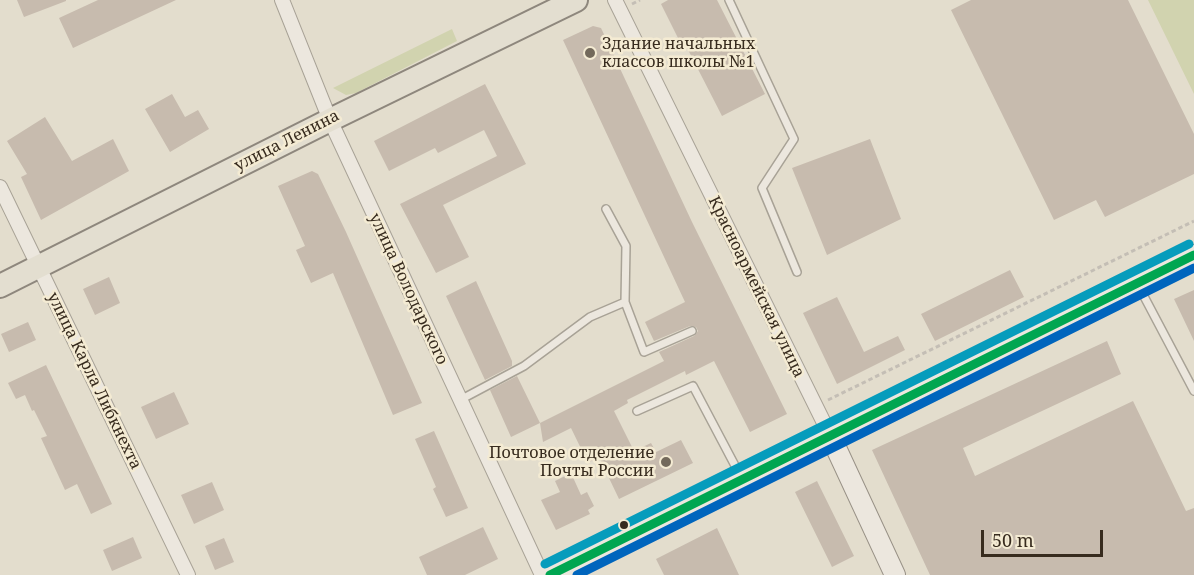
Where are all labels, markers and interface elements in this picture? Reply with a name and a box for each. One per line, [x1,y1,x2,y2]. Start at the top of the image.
place label: Здание начальных классов школы №1 [602,34,755,72]
marker: Здание начальных классов школы №1 [583,46,597,60]
street label: улица Ленина [231,106,343,176]
street label: Красноармейская улица [704,193,808,381]
street label: улица Володарского [364,210,452,368]
street label: улица Карла Либкнехта [43,289,145,473]
place label: Почтовое отделение Почты России [489,443,654,481]
marker: Почтовое отделение Почты России [659,455,673,469]
scale bar [984,518,1106,556]
unlabelled marker [618,519,630,531]
text: 50 m [992,528,1034,552]

